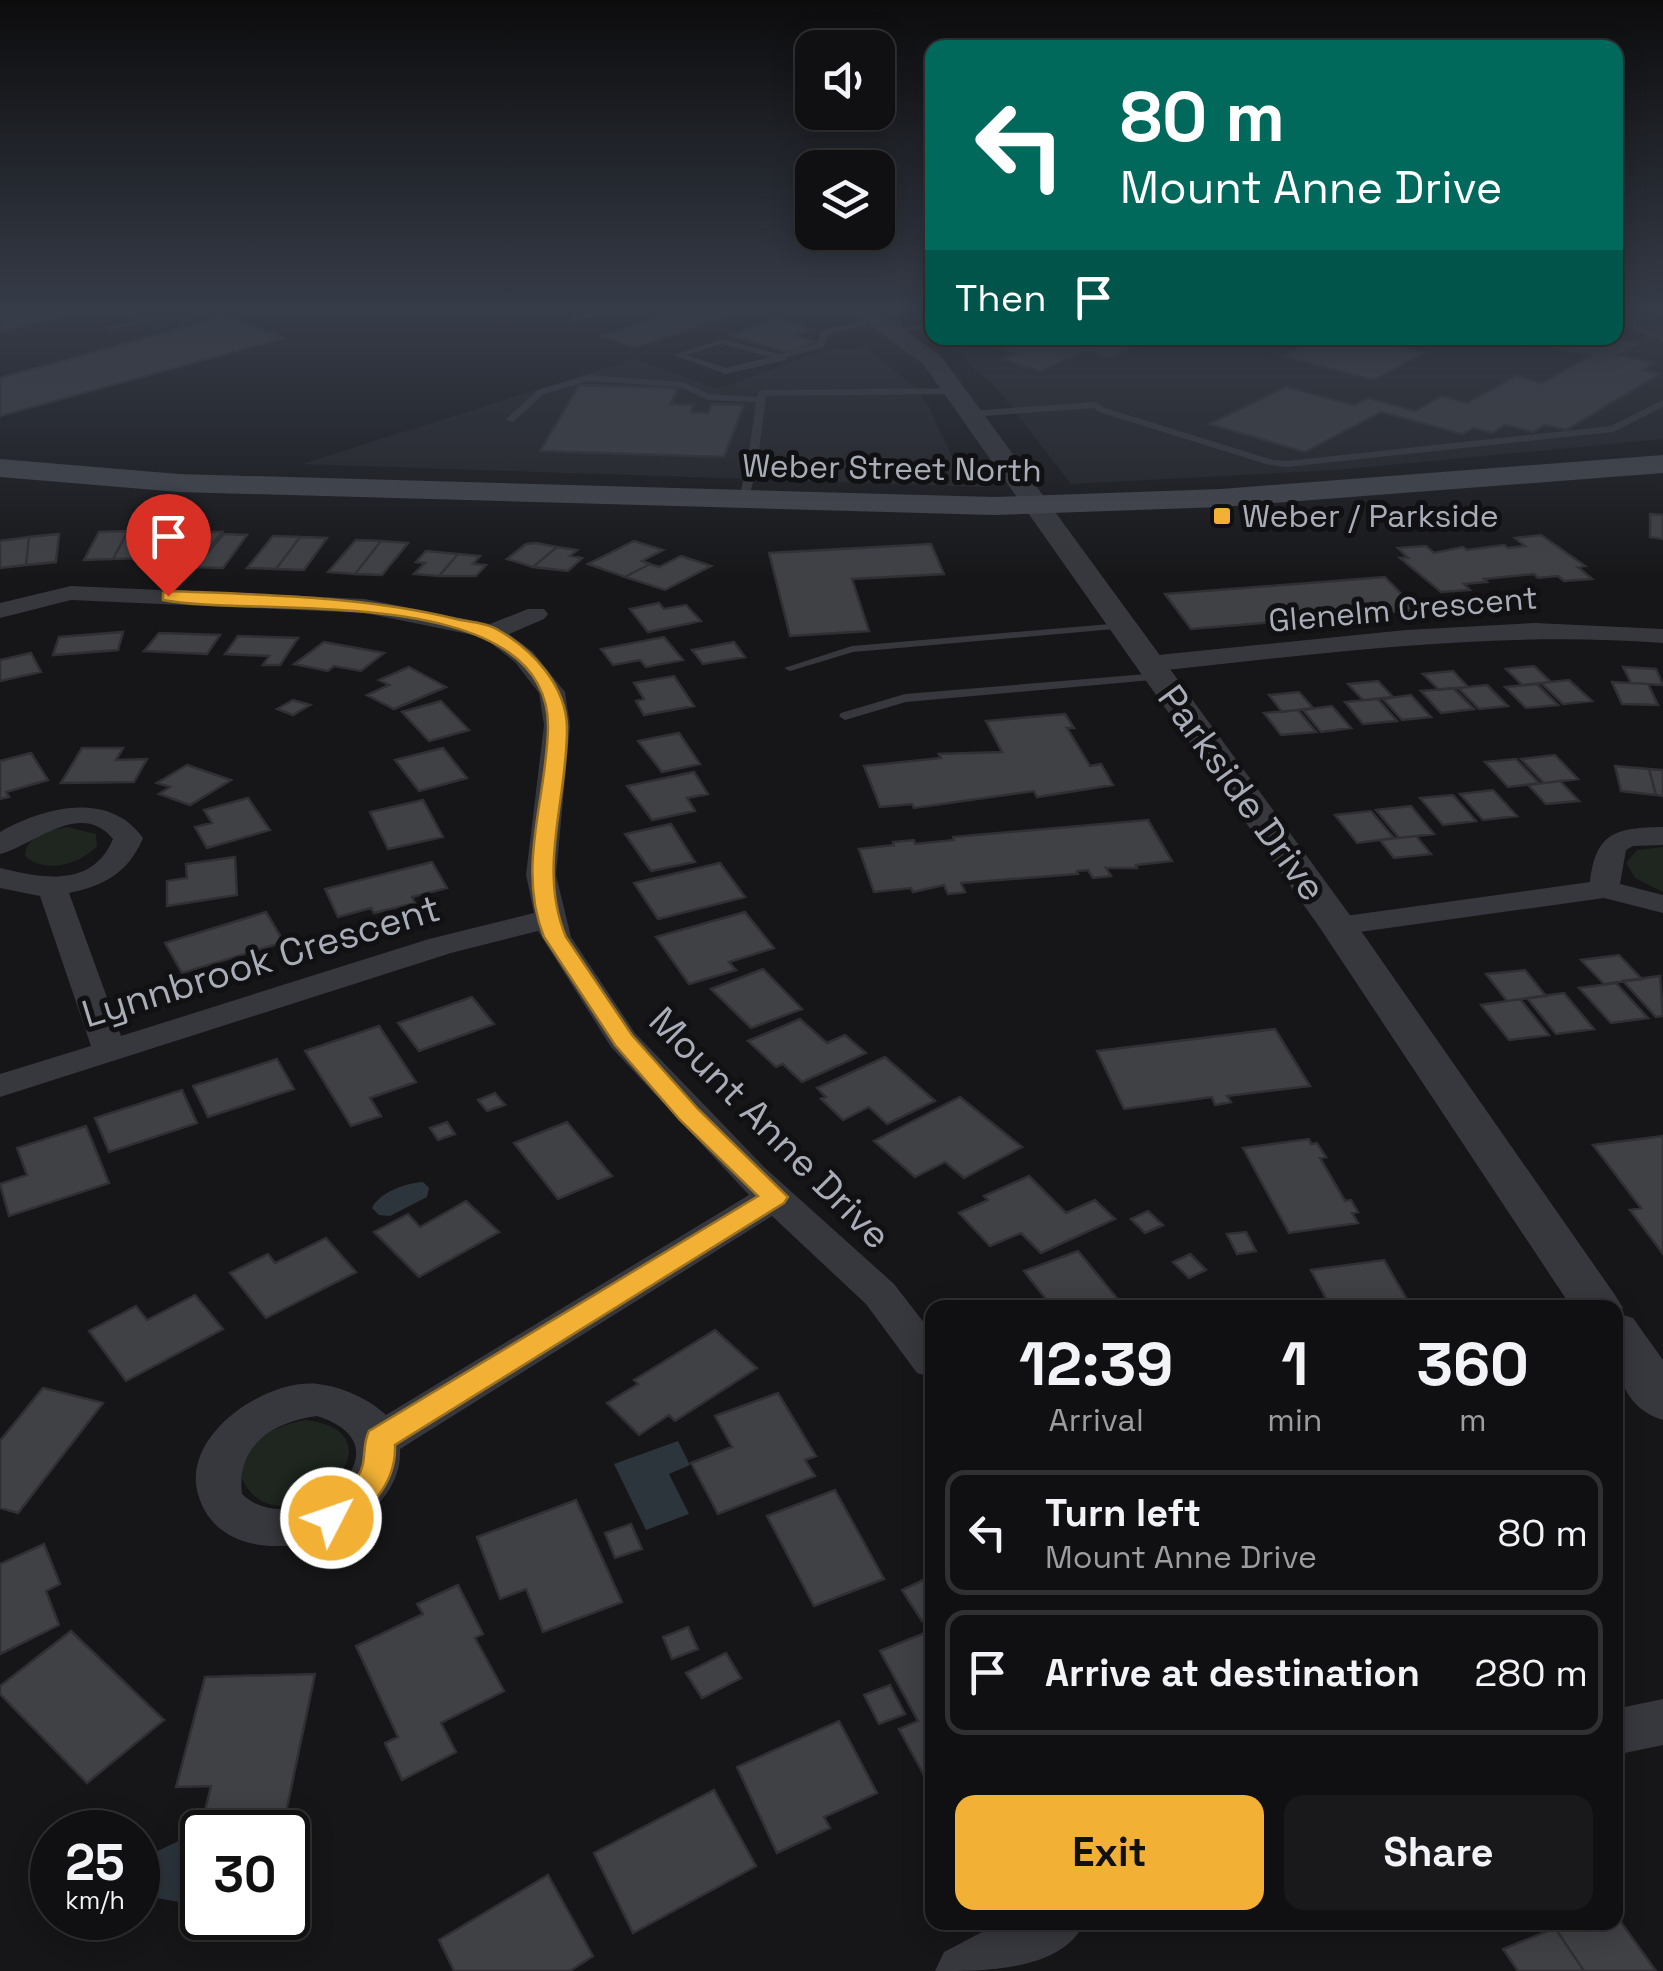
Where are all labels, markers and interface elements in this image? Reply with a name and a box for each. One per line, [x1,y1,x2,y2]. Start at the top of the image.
map controls [795,30,895,250]
button: sound [795,30,895,130]
text: 80 m [1120,72,1285,161]
icon: left [955,80,1085,210]
button: layers [795,150,895,250]
text: Mount Anne Drive [1120,159,1502,216]
icon: arrive [1066,270,1121,325]
text: Then [955,274,1046,322]
street label: Weber Street North [742,445,1042,491]
pin [126,494,211,597]
place label: Weber / Parkside [1242,496,1499,536]
marker: Weber / Parkside [1211,505,1233,527]
icon: arrive [141,509,196,564]
street label: Glenelm Crescent [1267,577,1539,641]
street label: Parkside Drive [1147,675,1337,911]
street label: Lynnbrook Crescent [76,884,446,1038]
street label: Mount Anne Drive [639,997,901,1259]
text: 12:39 [1019,1326,1173,1403]
text: 1 [1281,1326,1308,1403]
text: 360 [1416,1326,1529,1403]
text: Arrival [1049,1400,1144,1440]
text: min [1267,1400,1322,1440]
text: m [1459,1400,1486,1440]
position arrow [279,1466,383,1570]
text: Turn left [1045,1489,1201,1537]
icon: left [960,1505,1015,1560]
text: 80 m [1498,1509,1588,1557]
text: Mount Anne Drive [1045,1537,1317,1577]
icon: arrive [960,1645,1015,1700]
text: Arrive at destination [1045,1649,1420,1697]
text: 280 m [1475,1649,1588,1697]
button: Exit [955,1795,1264,1910]
button: Share [1284,1795,1593,1910]
speed limit sign: 30 [180,1810,310,1940]
text: 25 [65,1831,125,1895]
text: km/h [65,1884,125,1916]

